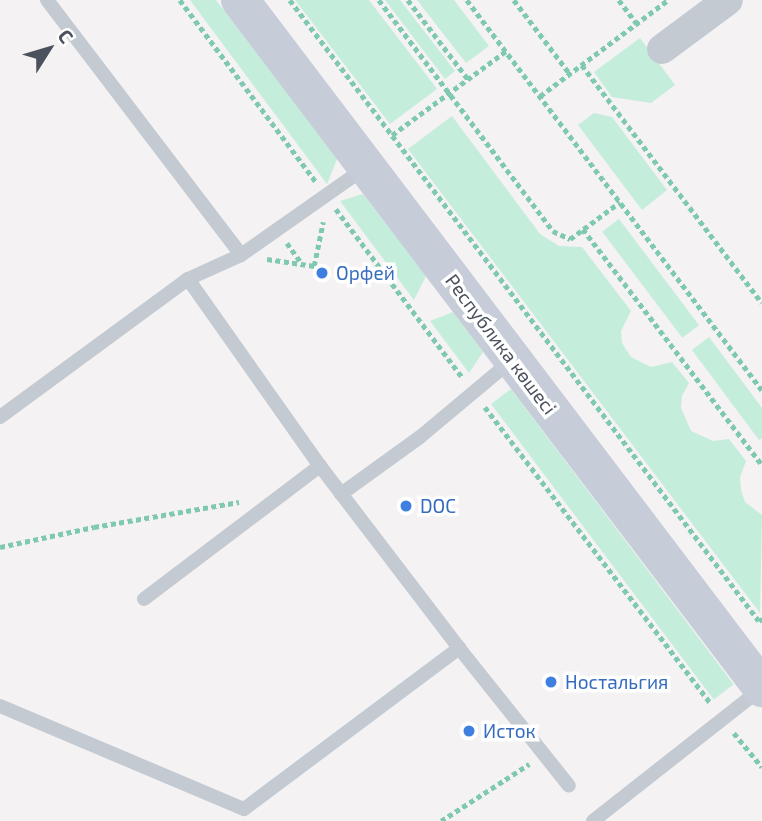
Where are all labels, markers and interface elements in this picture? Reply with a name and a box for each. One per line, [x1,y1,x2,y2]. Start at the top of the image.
north arrow [14,14,84,84]
text: С [54,25,79,47]
place label: Орфей [336,262,395,284]
marker: Орфей [314,265,330,281]
street label: Республика көшесі [441,269,561,419]
place label: DOC [420,495,456,517]
marker: DOC [398,498,414,514]
place label: Ностальгия [565,671,668,693]
marker: Ностальгия [543,674,559,690]
place label: Исток [483,720,536,742]
marker: Исток [461,723,477,739]

